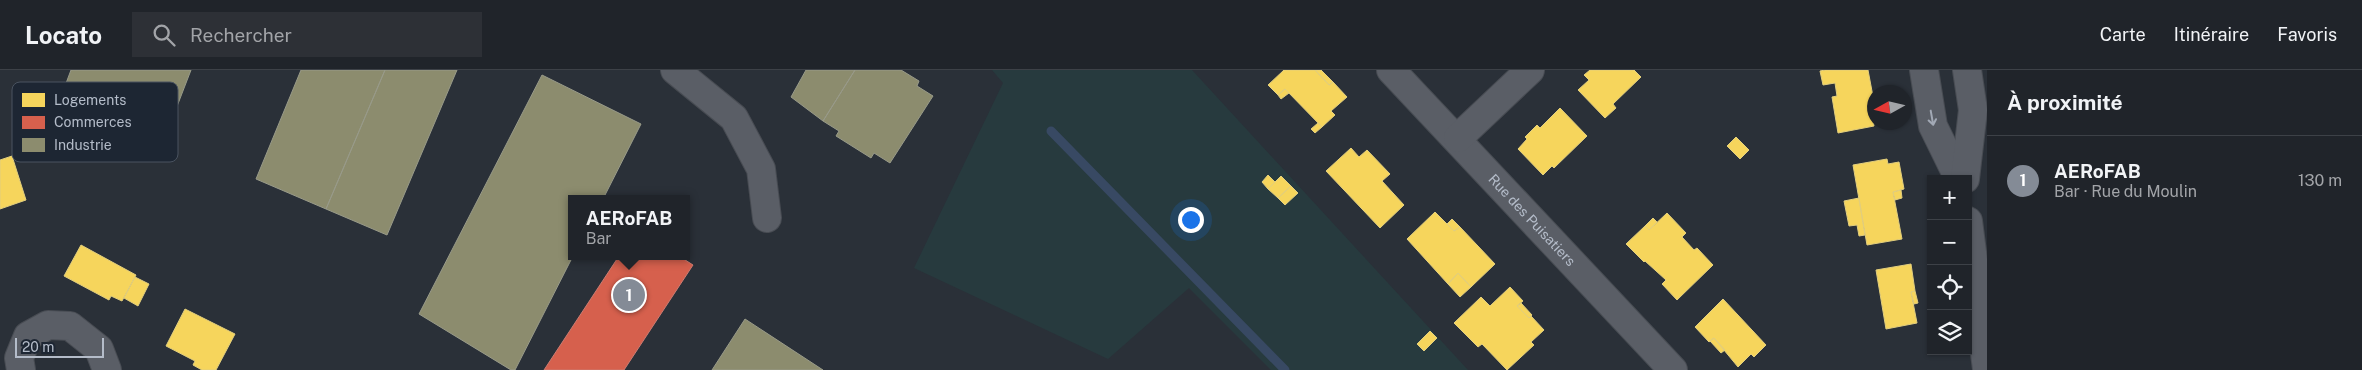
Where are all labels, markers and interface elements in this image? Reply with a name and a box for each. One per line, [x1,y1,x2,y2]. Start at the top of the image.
search box [132,12,482,57]
text: Locato [25,21,102,49]
icon: search [150,21,178,49]
text: Rechercher [190,24,292,46]
text: Carte [2100,24,2146,45]
text: Itinéraire [2174,24,2249,45]
text: Favoris [2277,24,2337,45]
legend [12,82,178,162]
north arrow [1867,85,1912,130]
text: À proximité [2007,90,2123,115]
text: Logements [54,92,126,108]
one-way arrow [1928,110,1938,126]
text: Commerces [54,114,132,130]
text: Industrie [54,137,112,153]
text: AERoFAB [2054,160,2141,182]
street label: Rue des Puisatiers [1485,171,1579,269]
text: 1 [2020,171,2026,190]
text: 130 m [2298,171,2342,190]
map controls [1927,175,1972,355]
button: + [1927,175,1972,220]
text: Bar · Rue du Moulin [2054,182,2197,201]
popup [568,195,690,260]
text: AERoFAB [586,207,672,229]
your location [1178,207,1204,233]
button: − [1927,220,1972,265]
text: Bar [586,229,612,248]
button: locate [1927,265,1972,310]
pin: 1 [613,276,645,314]
button: layers [1927,310,1972,355]
scale bar [15,335,104,358]
text: 20 m [22,339,54,355]

